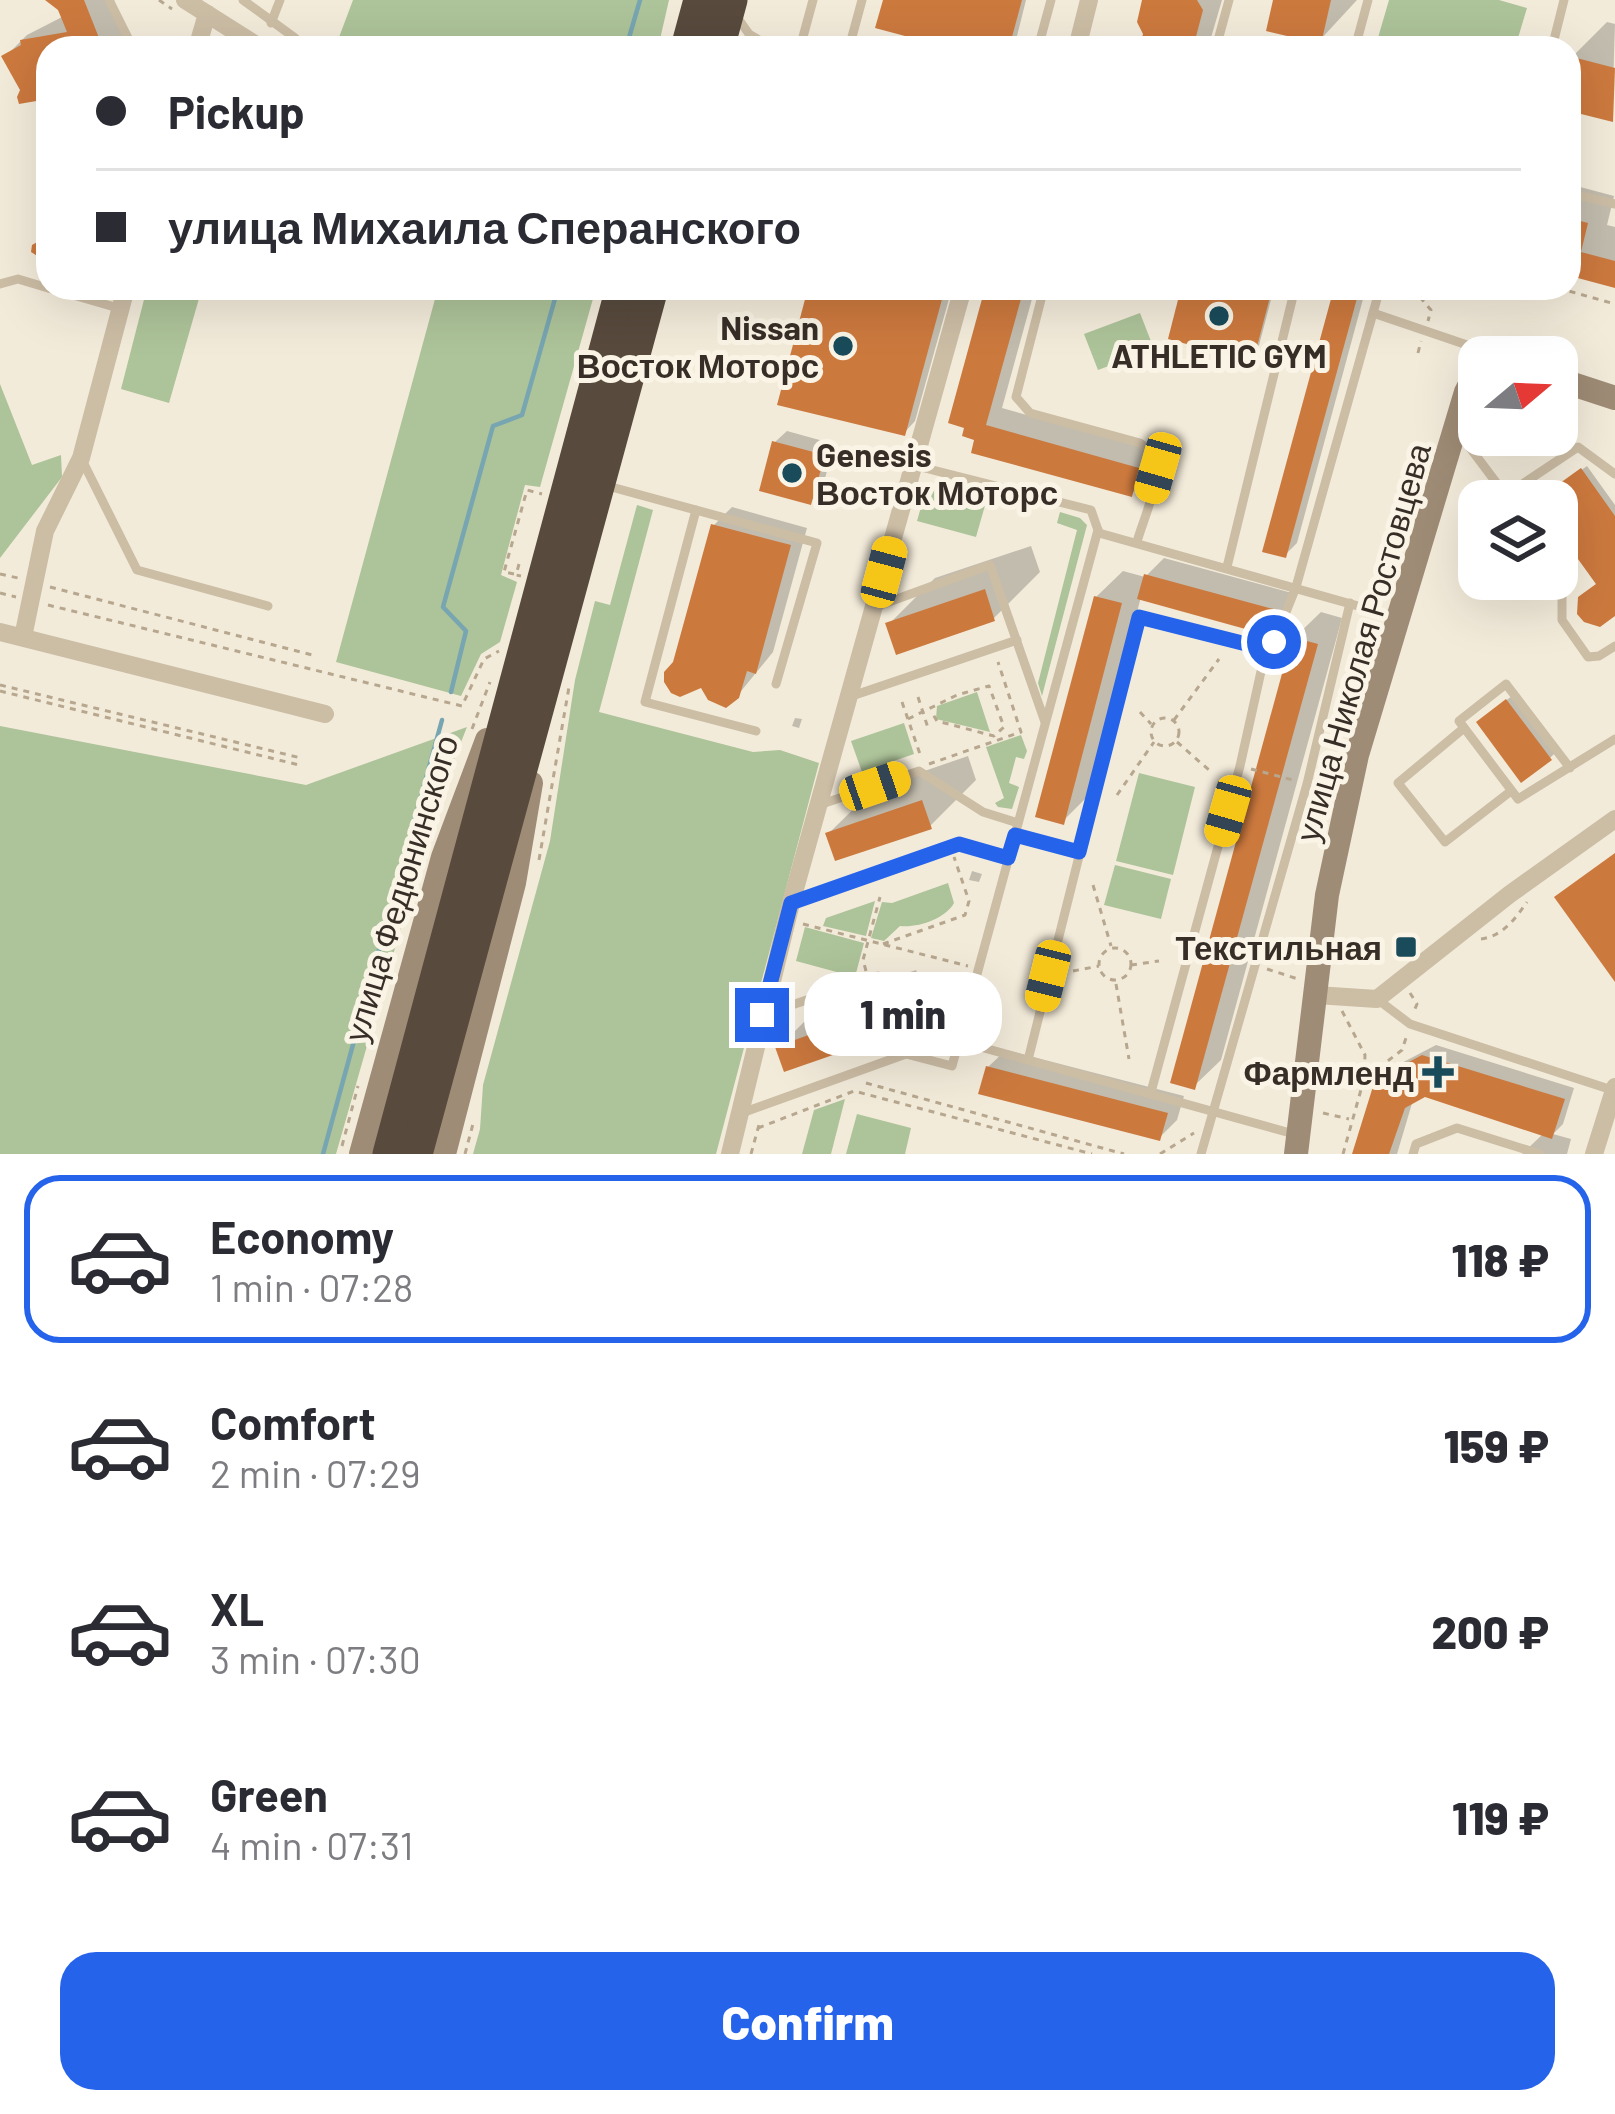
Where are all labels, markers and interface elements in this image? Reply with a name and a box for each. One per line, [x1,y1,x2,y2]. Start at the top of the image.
text: Pickup [168,84,305,138]
text: улица Михаила Сперанского [168,199,801,253]
marker: ATHLETIC GYM [1206,303,1232,329]
place label: Nissan Восток Моторс [577,307,819,385]
marker: Nissan Восток Моторс [830,333,856,359]
place label: ATHLETIC GYM [1111,335,1327,375]
north arrow [1458,336,1578,456]
map controls [1458,336,1578,600]
car [1131,428,1185,508]
place label: Genesis Восток Моторс [816,434,1058,512]
street label: улица Николая Ростовцева [1286,438,1438,846]
marker: Genesis Восток Моторс [779,460,805,486]
button: layers [1458,480,1578,600]
car [857,533,911,611]
route start [1247,615,1301,669]
street label: улица Федюнинского [334,730,466,1046]
car [835,757,915,815]
car [1201,771,1255,851]
place label: Текстильная [1175,927,1382,967]
marker: Текстильная [1393,934,1419,960]
car [1022,937,1074,1015]
callout: 1 min [804,973,1002,1057]
route end [735,988,789,1042]
text: 1 min [860,990,946,1037]
place label: Фармленд [1244,1052,1414,1092]
marker: Фармленд [1425,1059,1451,1085]
icon: car [66,1205,174,1313]
text: Economy [210,1209,394,1263]
text: 118 ₽ [1451,1232,1549,1286]
text: 1 min · 07:28 [210,1263,413,1310]
icon: car [66,1391,174,1499]
text: Comfort [210,1395,376,1449]
text: 159 ₽ [1444,1418,1549,1472]
text: 2 min · 07:29 [210,1449,421,1496]
icon: car [66,1577,174,1685]
text: XL [210,1581,264,1635]
text: 200 ₽ [1432,1604,1549,1658]
text: 3 min · 07:30 [210,1635,421,1682]
icon: car [66,1763,174,1871]
text: Green [210,1767,328,1821]
text: 119 ₽ [1452,1790,1549,1844]
text: 4 min · 07:31 [210,1821,413,1868]
button: Confirm [60,1952,1555,2090]

